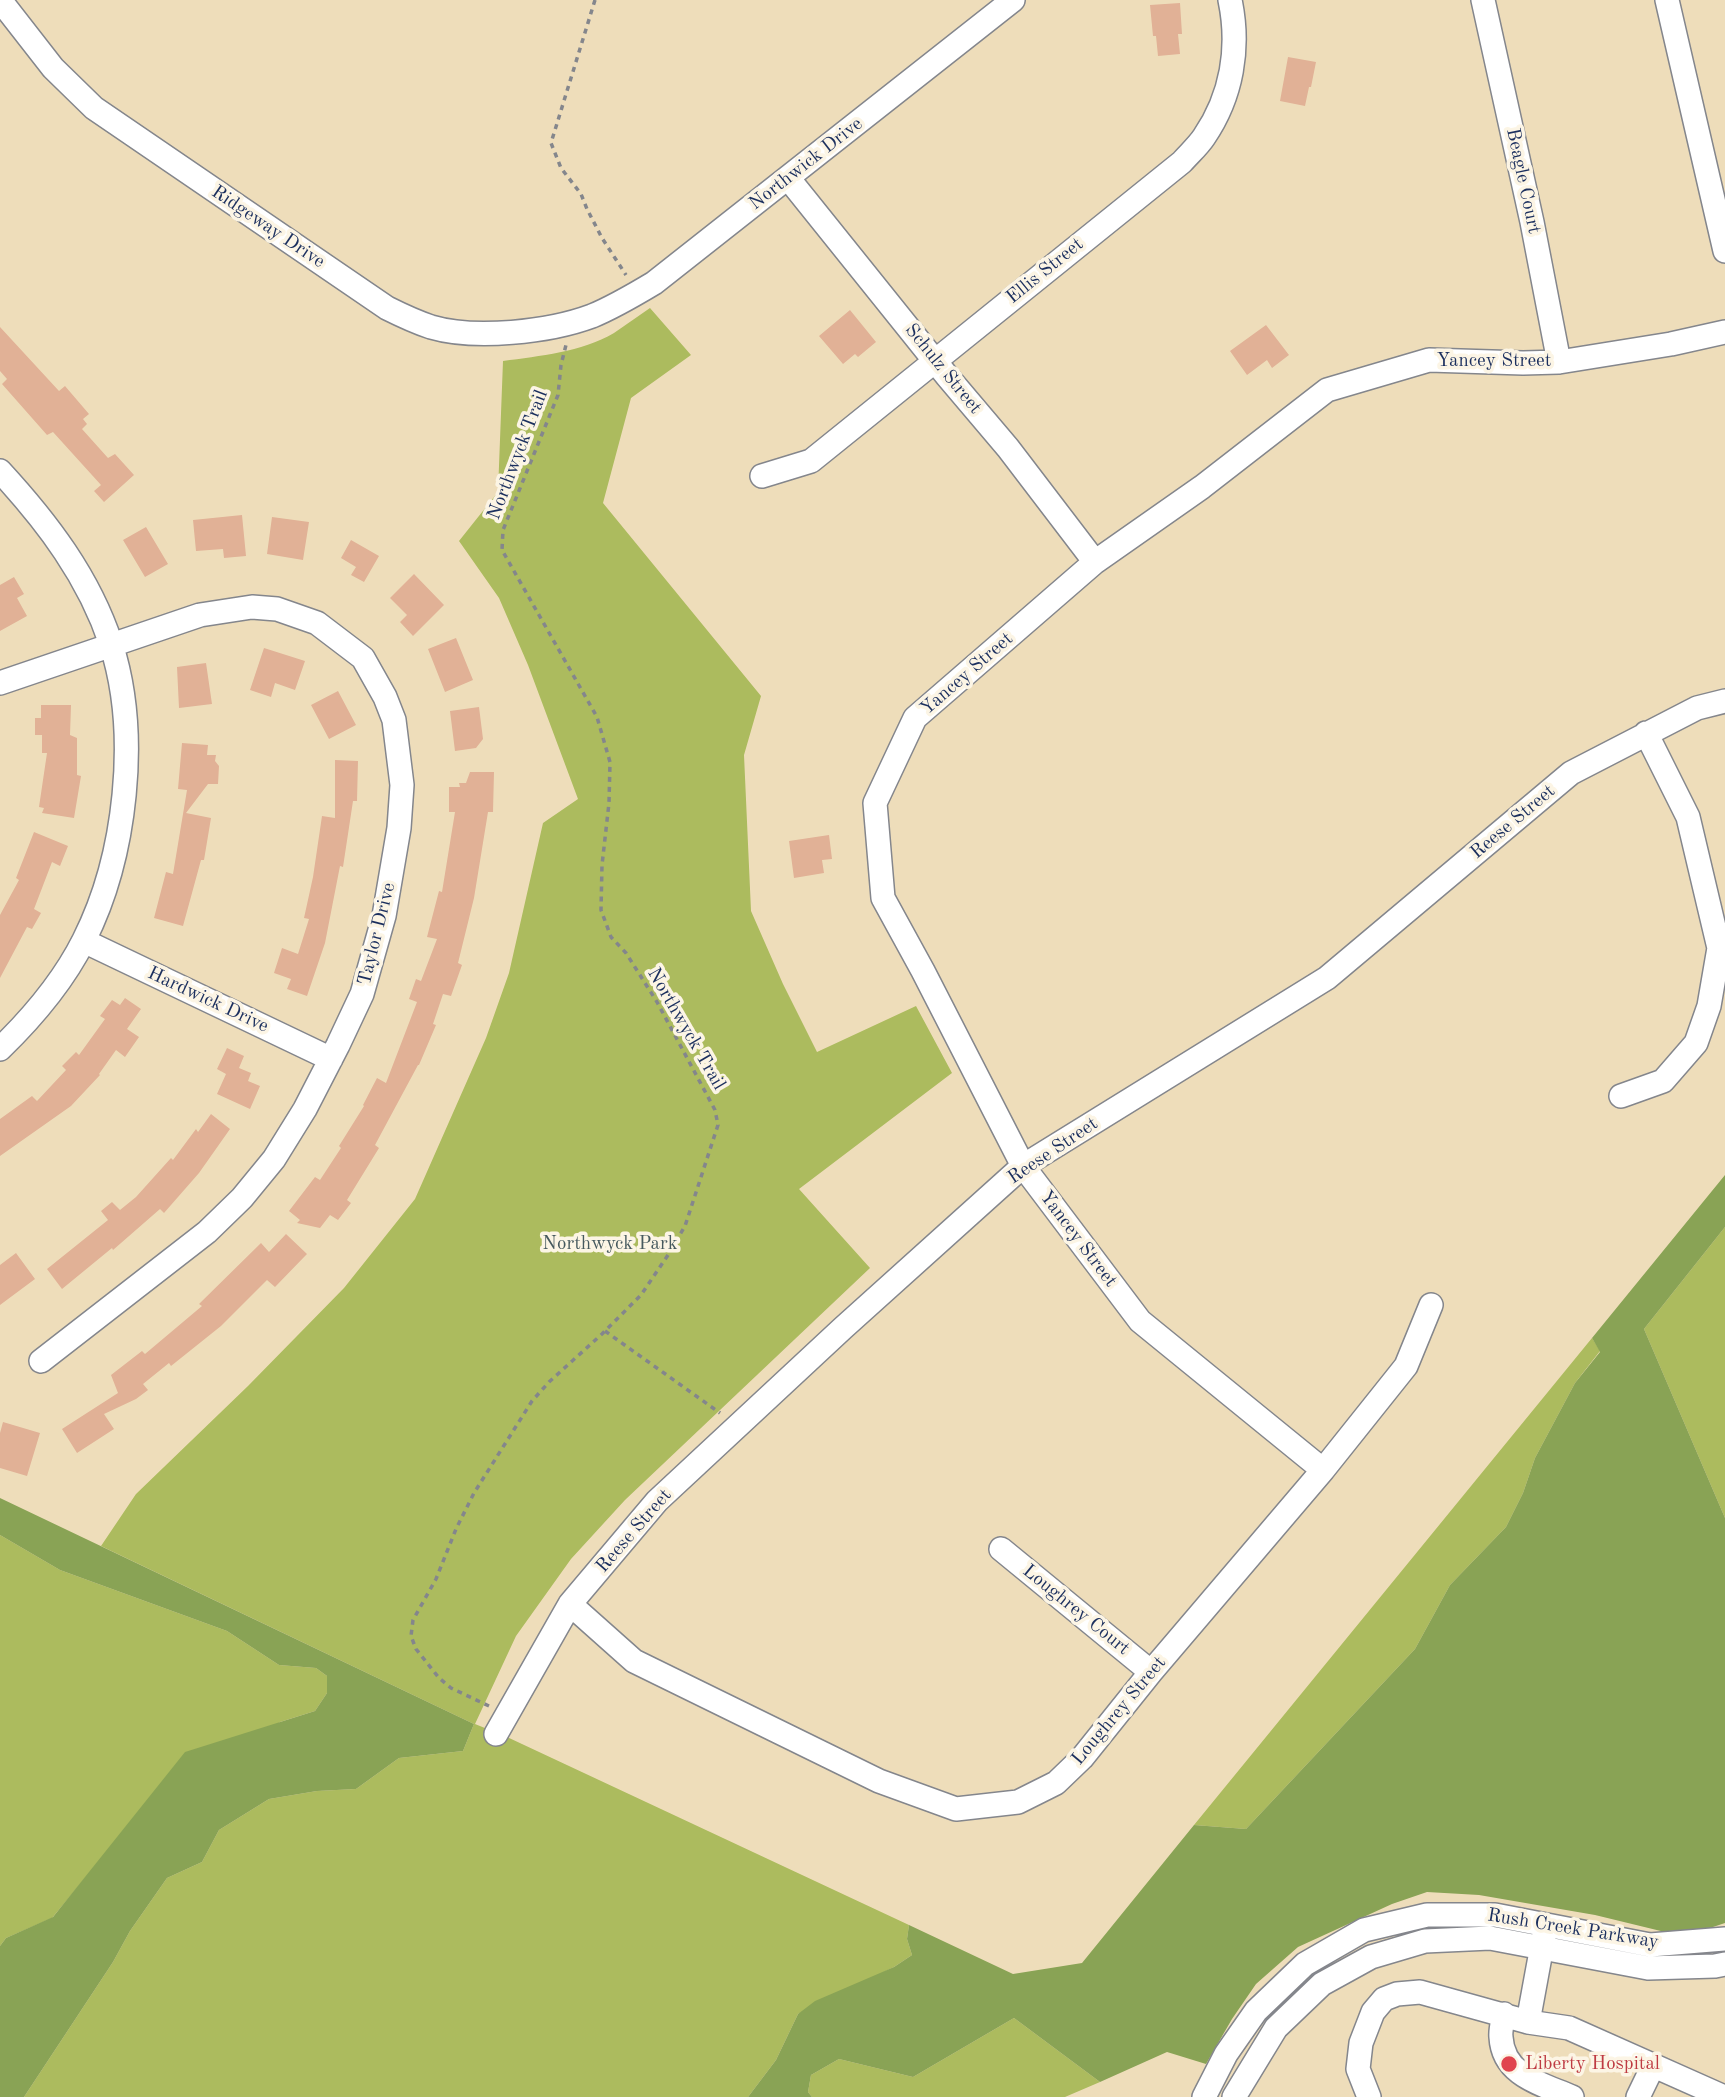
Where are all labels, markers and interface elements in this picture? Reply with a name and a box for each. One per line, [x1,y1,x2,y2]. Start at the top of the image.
street label: Northwick Drive [745,113,867,215]
street label: Beagle Court [1501,126,1545,236]
street label: Ridgeway Drive [207,181,329,273]
street label: Ellis Street [1002,233,1088,309]
street label: Schulz Street [900,319,986,419]
street label: Yancey Street [1436,350,1552,372]
street label: Northwyck Trail [483,387,553,523]
street label: Yancey Street [916,628,1018,720]
street label: Reese Street [1466,780,1560,864]
street label: Taylor Drive [353,880,401,988]
street label: Hardwick Drive [144,962,272,1038]
street label: Northwyck Trail [642,964,730,1094]
street label: Reese Street [1004,1113,1102,1189]
street label: Yancey Street [1034,1186,1122,1292]
park label: Northwyck Park [542,1233,678,1255]
street label: Reese Street [591,1484,677,1578]
street label: Loughrey Court [1018,1560,1134,1660]
street label: Loughrey Street [1067,1652,1171,1770]
street label: Rush Creek Parkway [1486,1904,1660,1954]
place label: Liberty Hospital [1525,2053,1660,2075]
marker: Liberty Hospital [1499,2054,1519,2074]

